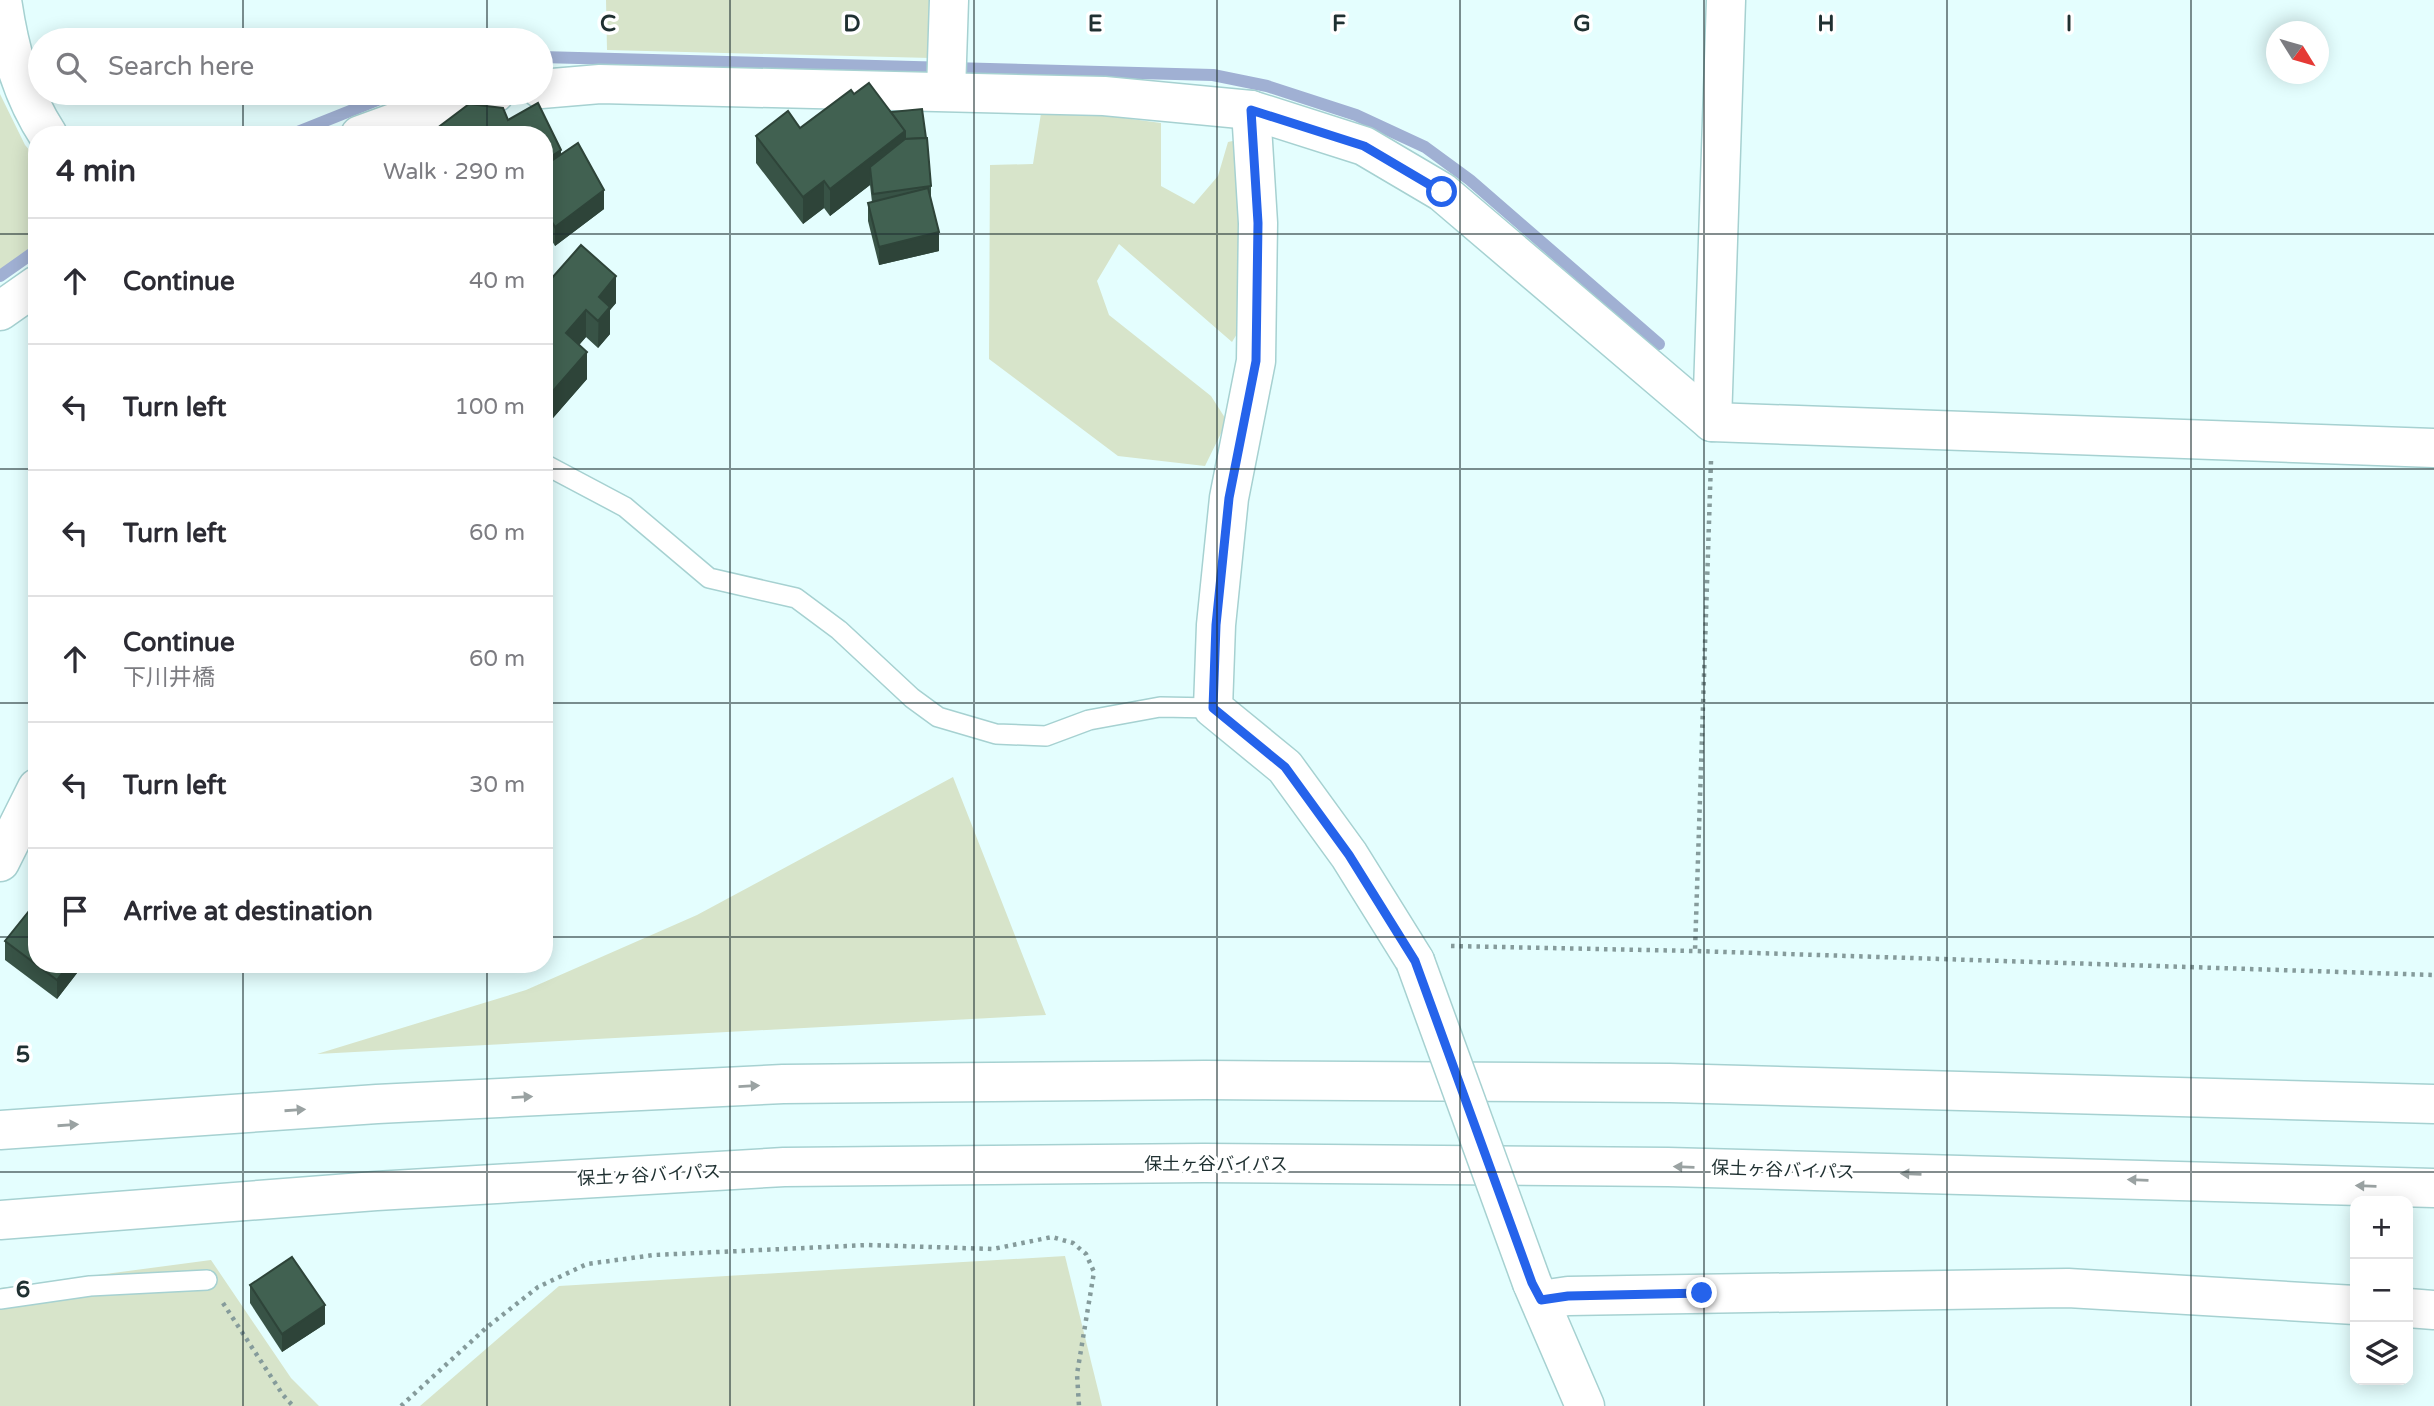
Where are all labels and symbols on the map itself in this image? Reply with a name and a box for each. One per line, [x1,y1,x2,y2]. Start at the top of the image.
text: C [600,10,616,38]
text: D [843,10,861,38]
text: E [1088,10,1102,38]
text: F [1332,10,1346,38]
text: G [1573,10,1591,38]
text: H [1817,10,1835,38]
text: I [2066,10,2072,38]
north arrow [2266,21,2329,84]
route start [1426,176,1457,207]
text: 5 [16,1041,30,1069]
one-way arrow [739,1080,761,1091]
one-way arrow [511,1091,533,1102]
one-way arrow [284,1104,306,1115]
one-way arrow [57,1119,79,1130]
street label: 保土ヶ谷バイパス [1144,1153,1288,1175]
street label: 保土ヶ谷バイパス [1711,1157,1855,1183]
street label: 保土ヶ谷バイパス [577,1160,721,1190]
one-way arrow [1672,1161,1694,1173]
one-way arrow [1900,1168,1922,1179]
one-way arrow [2127,1174,2149,1186]
one-way arrow [2355,1181,2377,1192]
text: 6 [16,1276,30,1304]
route end [1686,1277,1717,1308]

